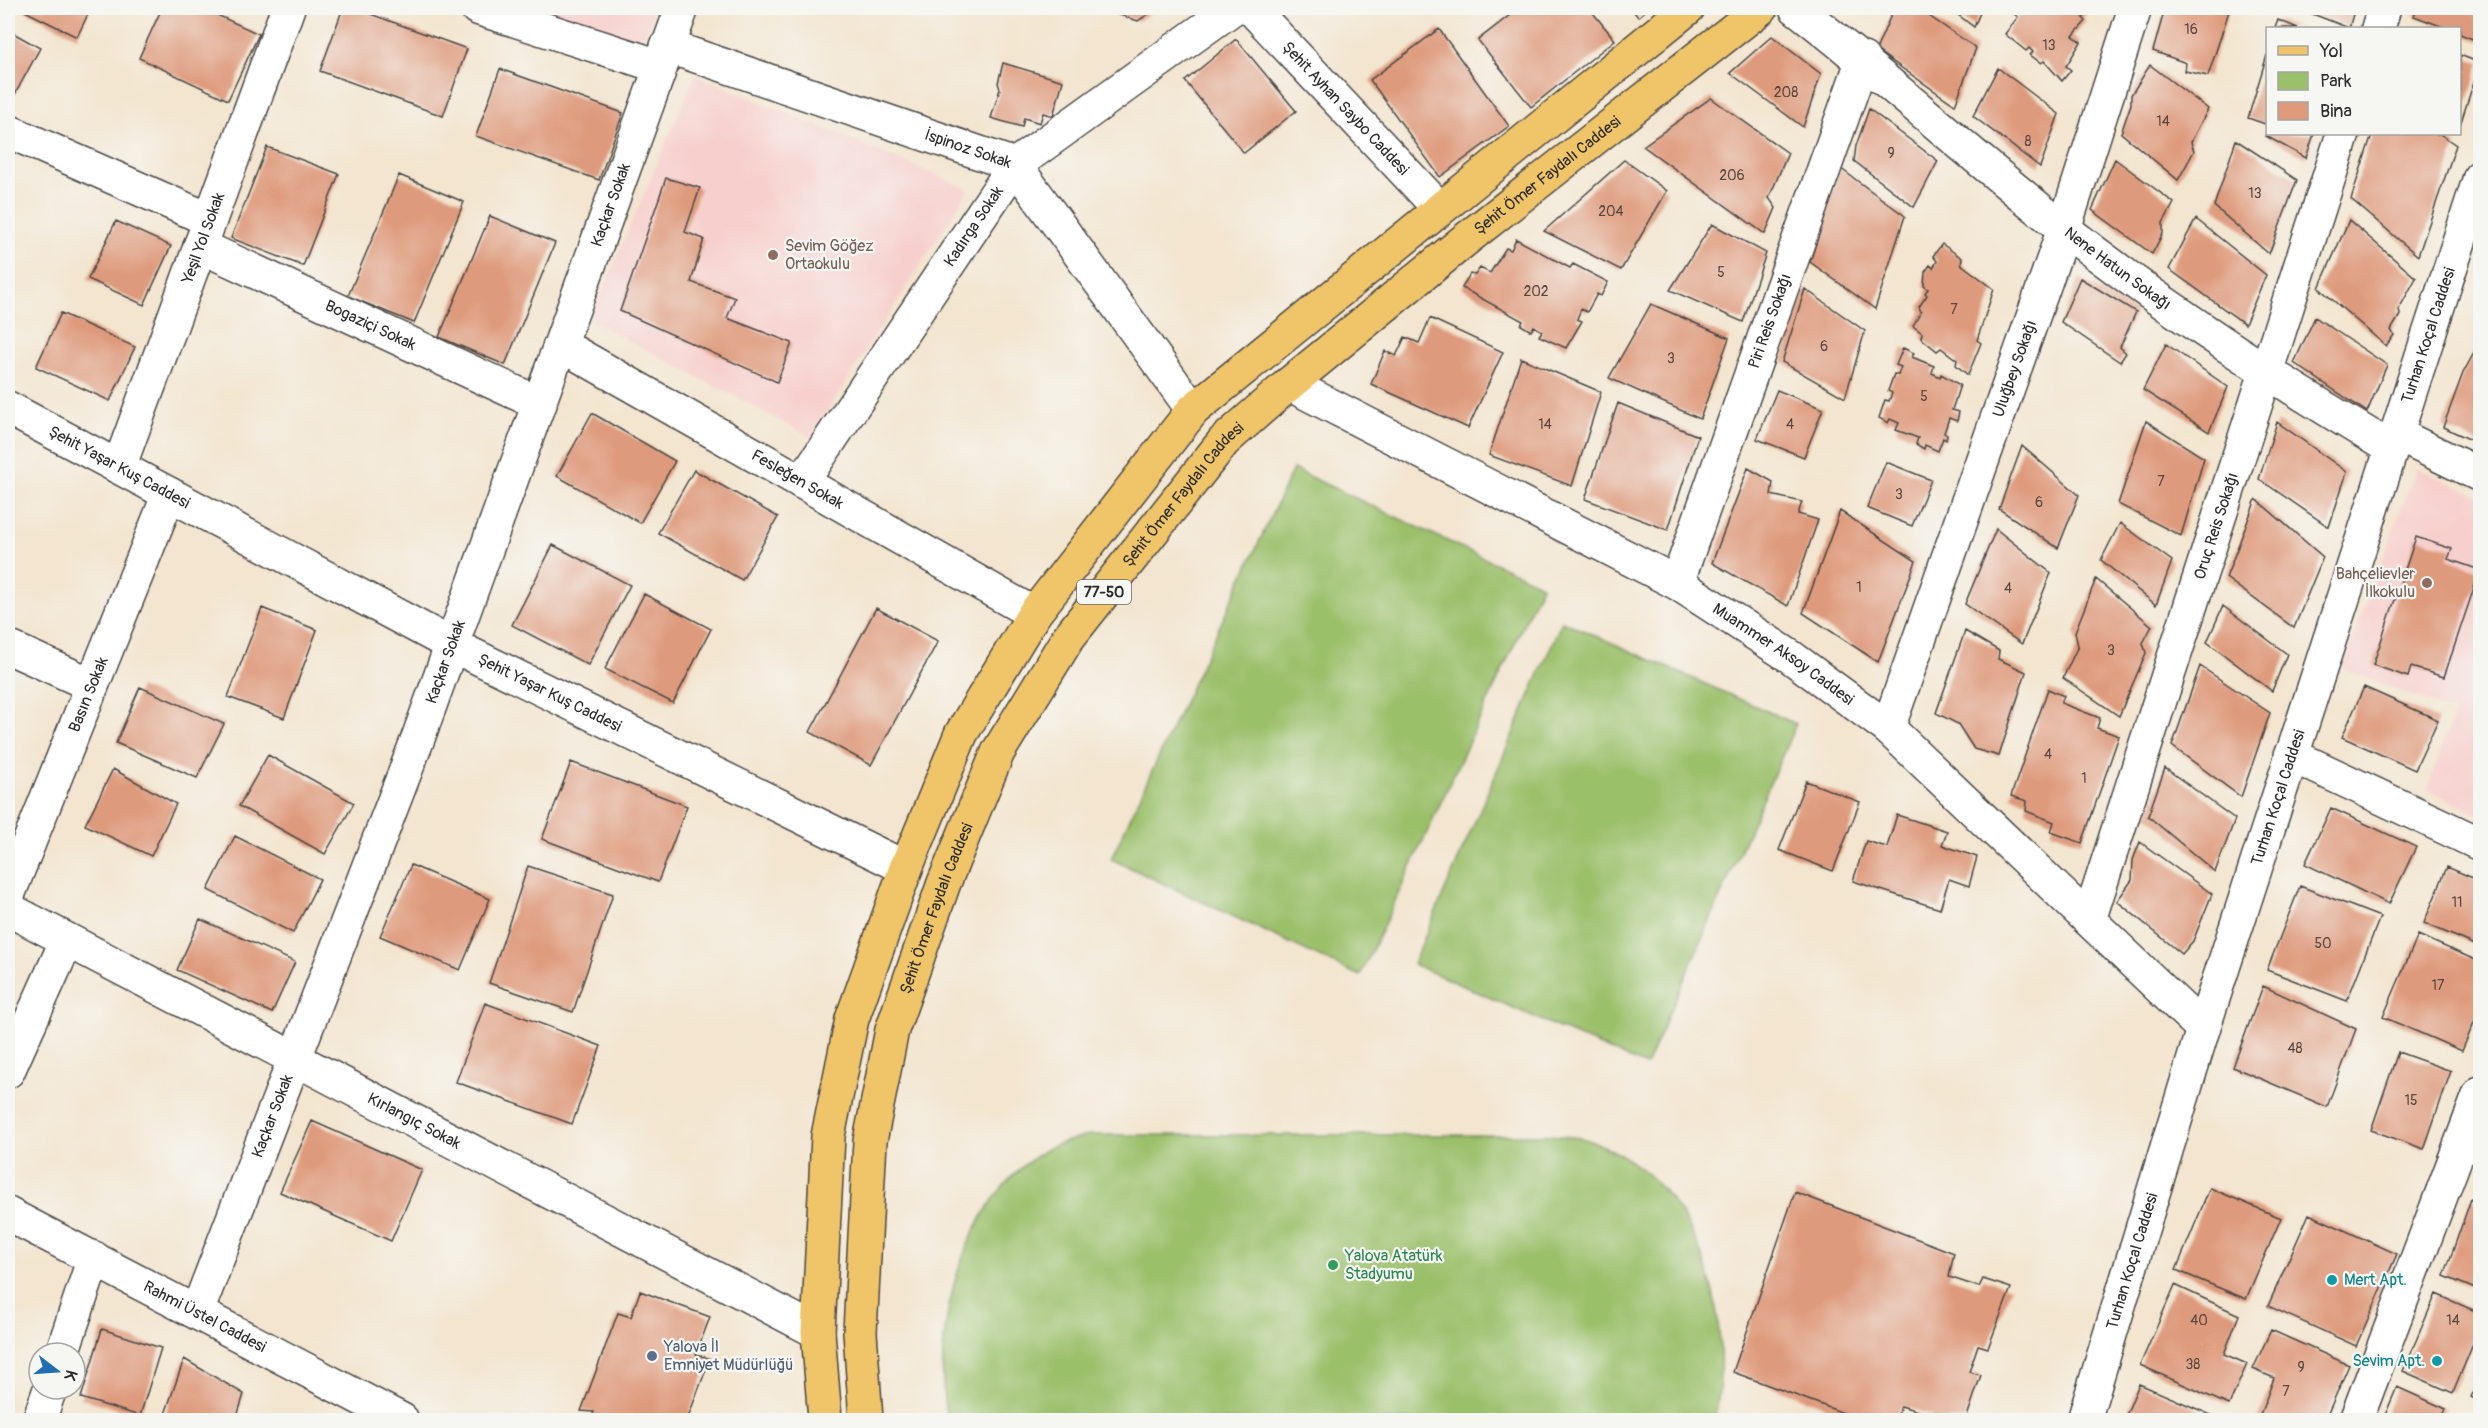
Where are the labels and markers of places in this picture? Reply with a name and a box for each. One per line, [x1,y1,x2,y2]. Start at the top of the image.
place label: Sevim Göğez Ortaokulu [785,236,874,274]
marker: Sevim Göğez Ortaokulu [766,248,780,262]
place label: Bahçelievler İlkokulu [2336,564,2415,602]
marker: Bahçelievler İlkokulu [2420,576,2434,590]
place label: Yalova Atatürk Stadyumu [1344,1246,1443,1284]
marker: Yalova Atatürk Stadyumu [1326,1258,1340,1272]
place label: Mert Apt. [2344,1270,2407,1290]
marker: Mert Apt. [2325,1273,2339,1287]
place label: Yalova İl Emniyet Müdürlüğü [663,1337,793,1375]
marker: Yalova İl Emniyet Müdürlüğü [645,1349,659,1363]
place label: Sevim Apt. [2353,1351,2425,1371]
marker: Sevim Apt. [2430,1354,2444,1368]

